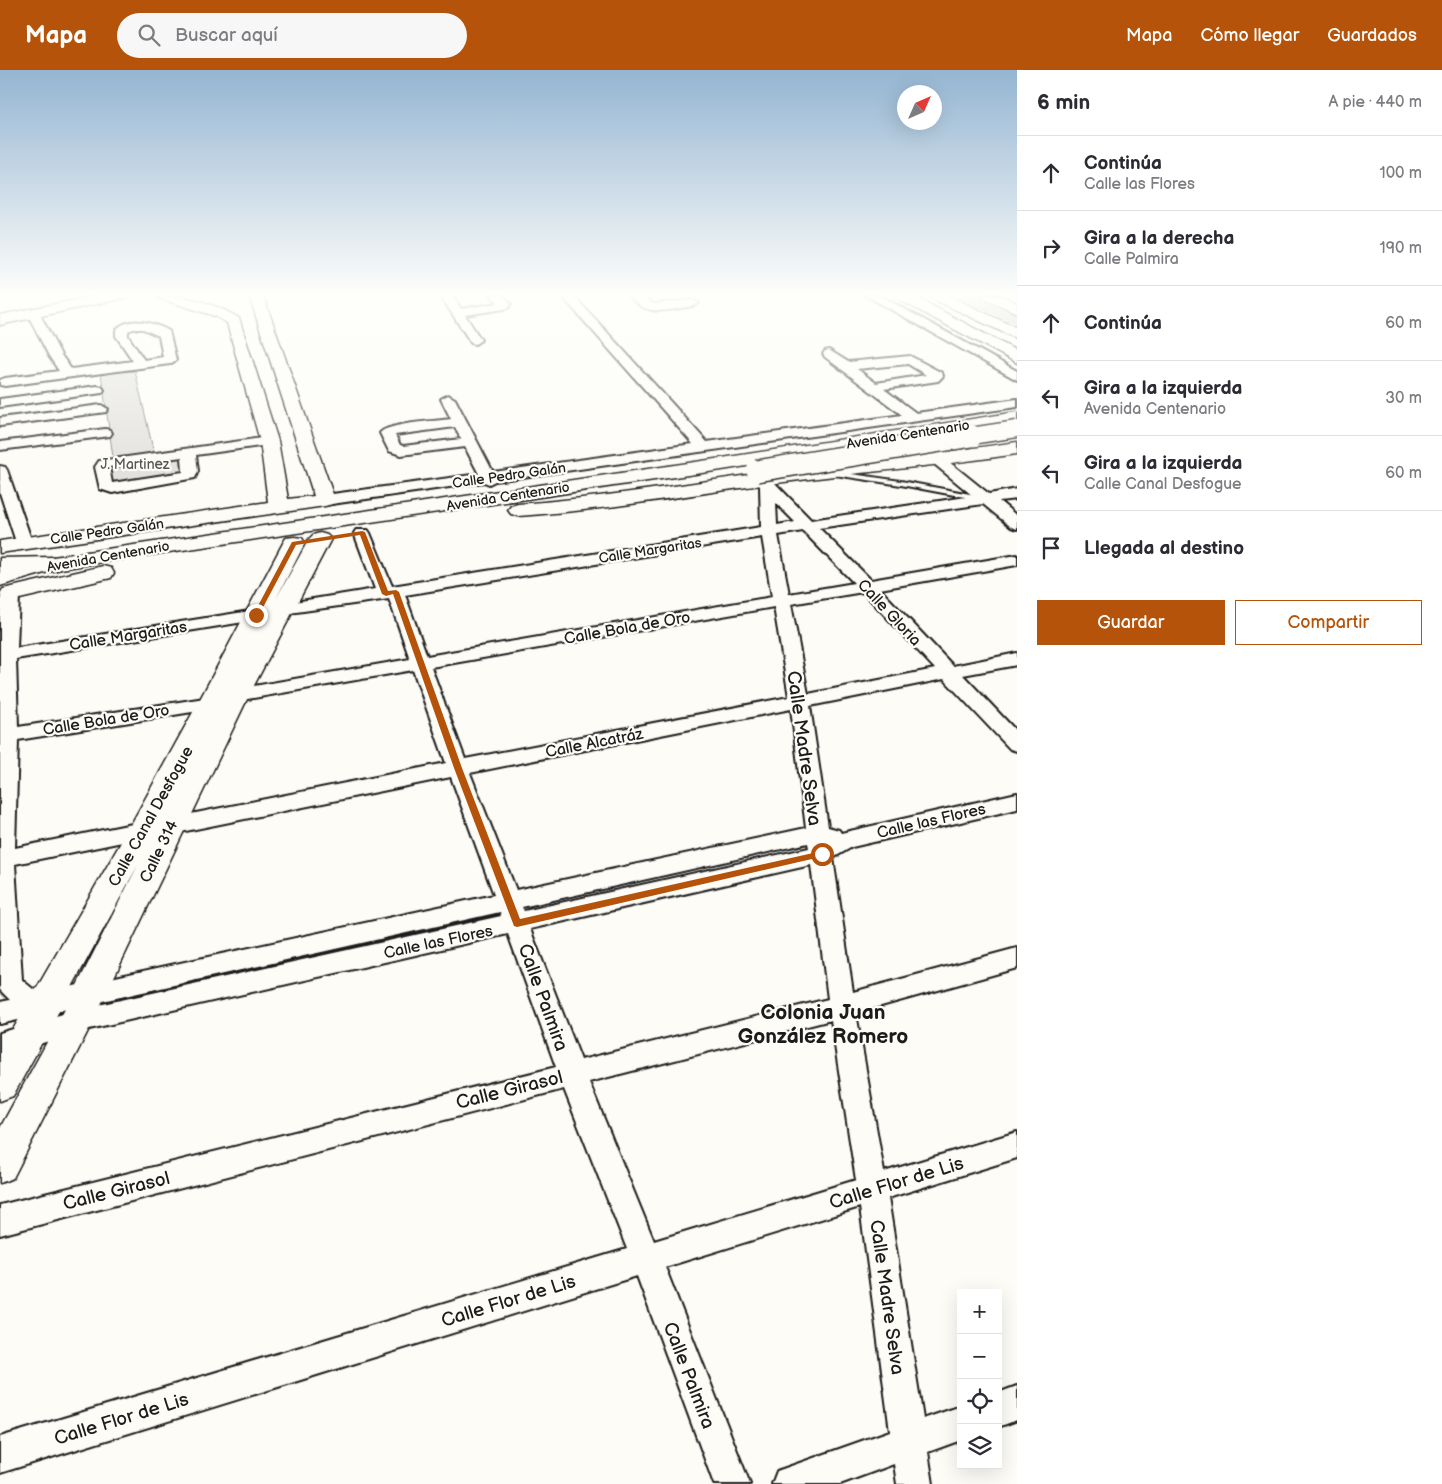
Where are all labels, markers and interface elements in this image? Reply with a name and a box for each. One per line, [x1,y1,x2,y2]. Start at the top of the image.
search box [117,13,467,58]
text: Mapa [25,21,87,50]
icon: search [135,21,163,49]
text: Buscar aquí [175,24,278,47]
text: Mapa [1126,25,1172,46]
text: Cómo llegar [1200,25,1299,46]
text: Guardados [1327,25,1417,46]
north arrow [897,85,942,130]
text: 6 min [1037,90,1090,115]
text: A pie · 440 m [1328,93,1422,112]
text: Continúa [1084,152,1162,175]
icon: ahead [1037,159,1065,187]
text: 100 m [1379,164,1422,183]
text: Calle las Flores [1084,175,1195,194]
text: Gira a la derecha [1084,227,1234,250]
icon: right [1037,234,1065,262]
text: 190 m [1380,239,1422,258]
text: Calle Palmira [1084,250,1179,269]
icon: ahead [1037,309,1065,337]
text: Continúa [1084,312,1162,335]
text: 60 m [1385,314,1422,333]
text: Gira a la izquierda [1084,377,1242,400]
icon: left [1037,384,1065,412]
text: 30 m [1385,389,1422,408]
text: Avenida Centenario [1084,400,1226,419]
street label: Avenida Centenario [845,416,971,453]
text: Gira a la izquierda [1084,452,1242,475]
park label: J. Martinez [100,456,170,473]
street label: Calle Pedro Galán [451,459,567,492]
icon: left [1037,459,1065,487]
text: 60 m [1385,464,1422,483]
text: Calle Canal Desfogue [1084,475,1242,494]
street label: Avenida Centenario [445,478,571,515]
street label: Calle Pedro Galán [49,515,165,548]
street label: Calle Margaritas [597,534,703,567]
icon: arrive [1037,534,1065,562]
street label: Avenida Centenario [45,537,171,576]
text: Llegada al destino [1084,537,1244,560]
street label: Calle Gloria [853,576,925,650]
button: Guardar [1037,600,1225,645]
button: Compartir [1235,600,1422,645]
route end [245,604,268,627]
street label: Calle Bola de Oro [563,608,692,649]
street label: Calle Margaritas [68,618,188,655]
street label: Calle Madre Selva [781,669,826,827]
street label: Calle Bola de Oro [42,701,171,740]
street label: Calle Alcatráz [544,725,645,762]
street label: Calle Canal Desfogue [105,743,198,890]
street label: Calle las Flores [875,800,988,843]
street label: Calle 314 [136,817,183,886]
route start [811,843,834,866]
street label: Calle las Flores [382,922,495,963]
street label: Calle Palmira [513,941,573,1054]
district label: Colonia Juan González Romero [738,1000,908,1049]
street label: Calle Girasol [454,1066,565,1115]
street label: Calle Flor de Lis [826,1152,966,1215]
street label: Calle Girasol [61,1167,172,1216]
street label: Calle Madre Selva [864,1218,909,1376]
street label: Calle Flor de Lis [438,1270,578,1333]
map controls [957,1289,1002,1469]
button: + [957,1289,1002,1334]
street label: Calle Palmira [658,1319,720,1432]
button: − [957,1334,1002,1379]
button: locate [957,1379,1002,1424]
street label: Calle Flor de Lis [51,1388,191,1451]
button: layers [957,1424,1002,1469]

